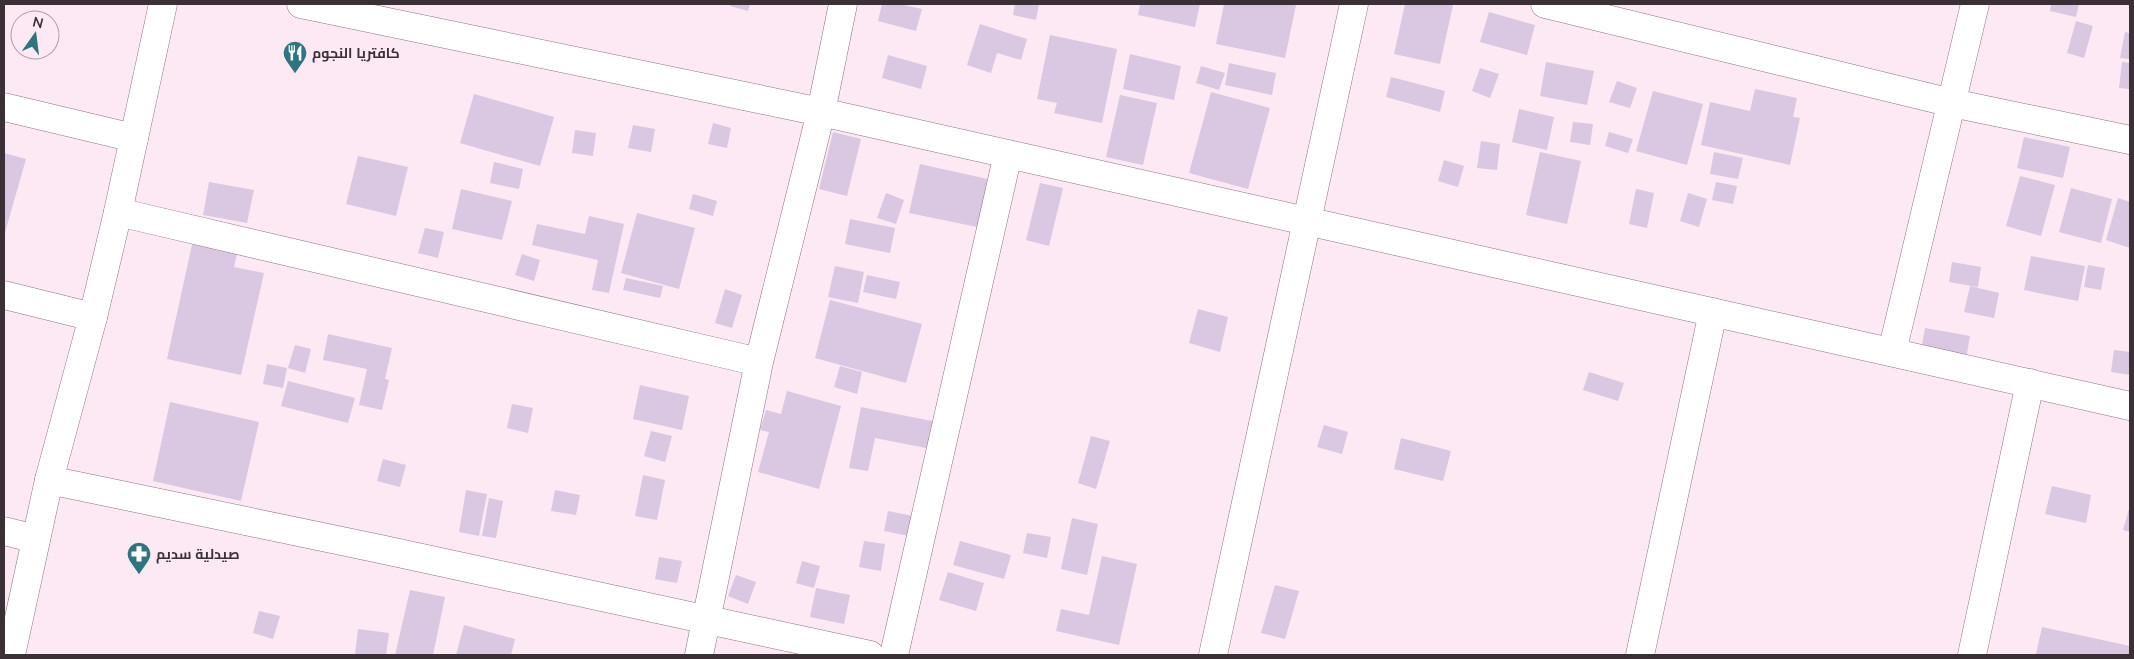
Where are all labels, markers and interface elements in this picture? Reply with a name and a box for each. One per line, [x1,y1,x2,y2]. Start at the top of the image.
north arrow [10,10,60,60]
text: N [31,12,45,33]
restaurant icon: كافتريا النجوم [282,40,308,74]
place label: كافتريا النجوم [312,44,400,63]
pharmacy icon: صيدلية سديم [126,541,152,575]
place label: صيدلية سديم [156,545,239,564]

